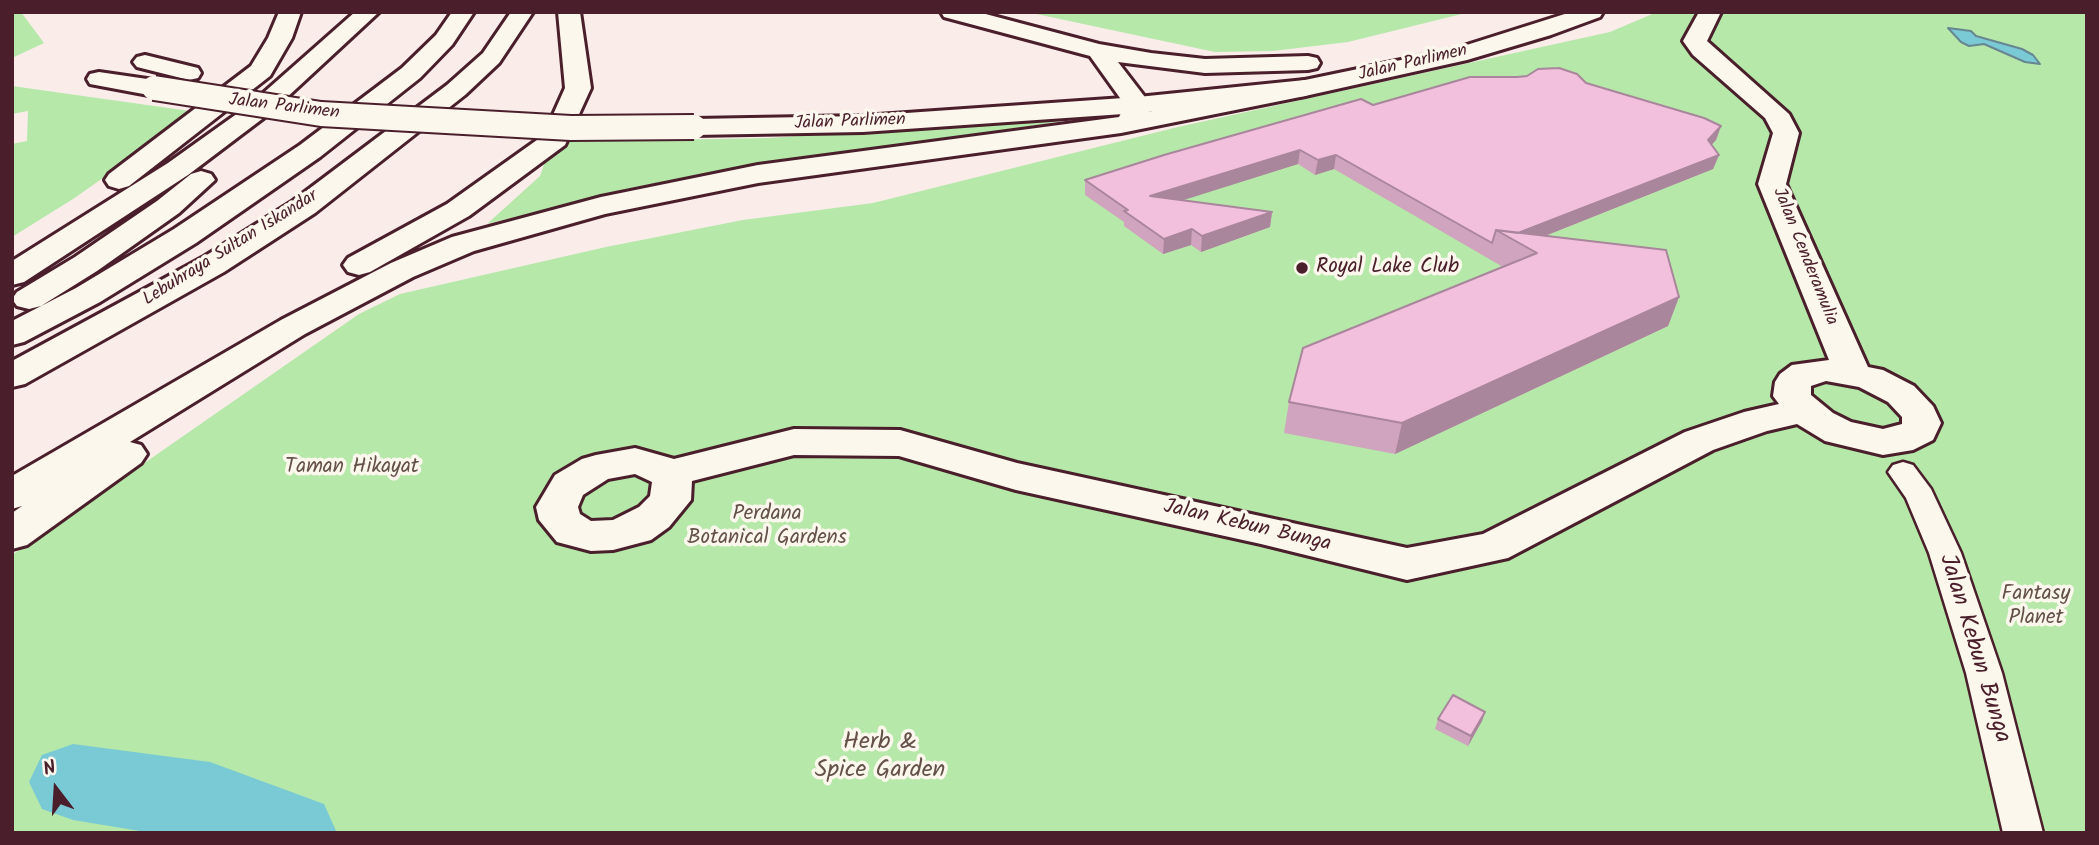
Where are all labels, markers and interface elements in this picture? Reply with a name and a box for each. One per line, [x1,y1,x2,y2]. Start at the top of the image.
street label: Jalan Parlimen [1356,41,1470,87]
street label: Jalan Parlimen [227,90,341,126]
street label: Jalan Parlimen [794,110,906,136]
street label: Jalan Cenderamulia [1767,185,1841,329]
street label: Lebuhraya Sultan Iskandar [140,186,322,312]
place label: Royal Lake Club [1316,255,1459,281]
marker: Royal Lake Club [1294,260,1310,276]
park label: Taman Hikayat [285,455,419,481]
street label: Jalan Kebun Bunga [1161,495,1333,559]
park label: Perdana Botanical Gardens [687,502,847,552]
street label: Jalan Kebun Bunga [1931,551,2015,747]
park label: Fantasy Planet [2002,582,2070,632]
park label: Herb & Spice Garden [815,730,945,786]
text: N [40,753,60,785]
north arrow [21,754,91,824]

